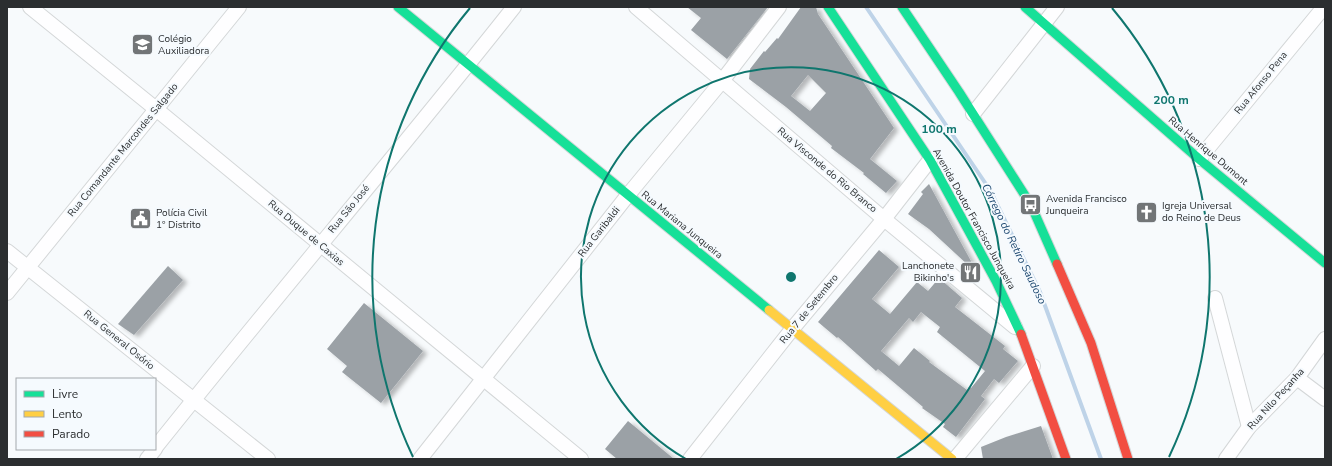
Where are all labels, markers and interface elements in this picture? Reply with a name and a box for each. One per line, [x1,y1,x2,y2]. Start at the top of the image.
school or university icon: Colégio Auxiliadora [130,32,156,58]
place label: Colégio Auxiliadora [158,32,209,58]
street label: Rua Afonso Pena [1231,49,1291,117]
street label: Rua Comandante Marcondes Salgado [65,80,182,220]
text: 200 m [1153,92,1189,108]
street label: Rua Henrique Dumont [1165,113,1251,189]
text: 100 m [921,121,957,137]
street label: Rua Visconde do Rio Branco [774,124,880,216]
street label: Avenida Doutor Francisco Junqueira [929,146,1019,292]
water label: Córrego do Retiro Saudoso [978,181,1050,307]
street label: Rua São José [325,182,373,236]
street label: Rua Mariana Junqueira [638,188,726,262]
bus stop icon: Avenida Francisco Junqueira [1018,192,1044,218]
place label: Avenida Francisco Junqueira [1045,192,1127,218]
street label: Rua Duque de Caxias [265,197,347,269]
church icon: Igreja Universal do Reino de Deus [1133,199,1159,225]
place label: Igreja Universal do Reino de Deus [1162,199,1241,225]
street label: Rua Garibaldi [575,204,623,260]
public building icon: Polícia Civil 1º Distrito [127,206,153,232]
place label: Polícia Civil 1º Distrito [156,206,207,232]
place label: Lanchonete Bikinho's [902,259,954,285]
restaurant icon: Lanchonete Bikinho's [957,259,983,285]
centre of rings [784,270,798,284]
street label: Rua 7 de Setembro [776,271,842,347]
street label: Rua General Osório [81,307,158,373]
street label: Rua Nilo Peçanha [1244,365,1308,433]
legend [16,378,156,450]
text: Livre [52,386,78,402]
text: Lento [52,406,83,422]
text: Parado [52,426,90,442]

